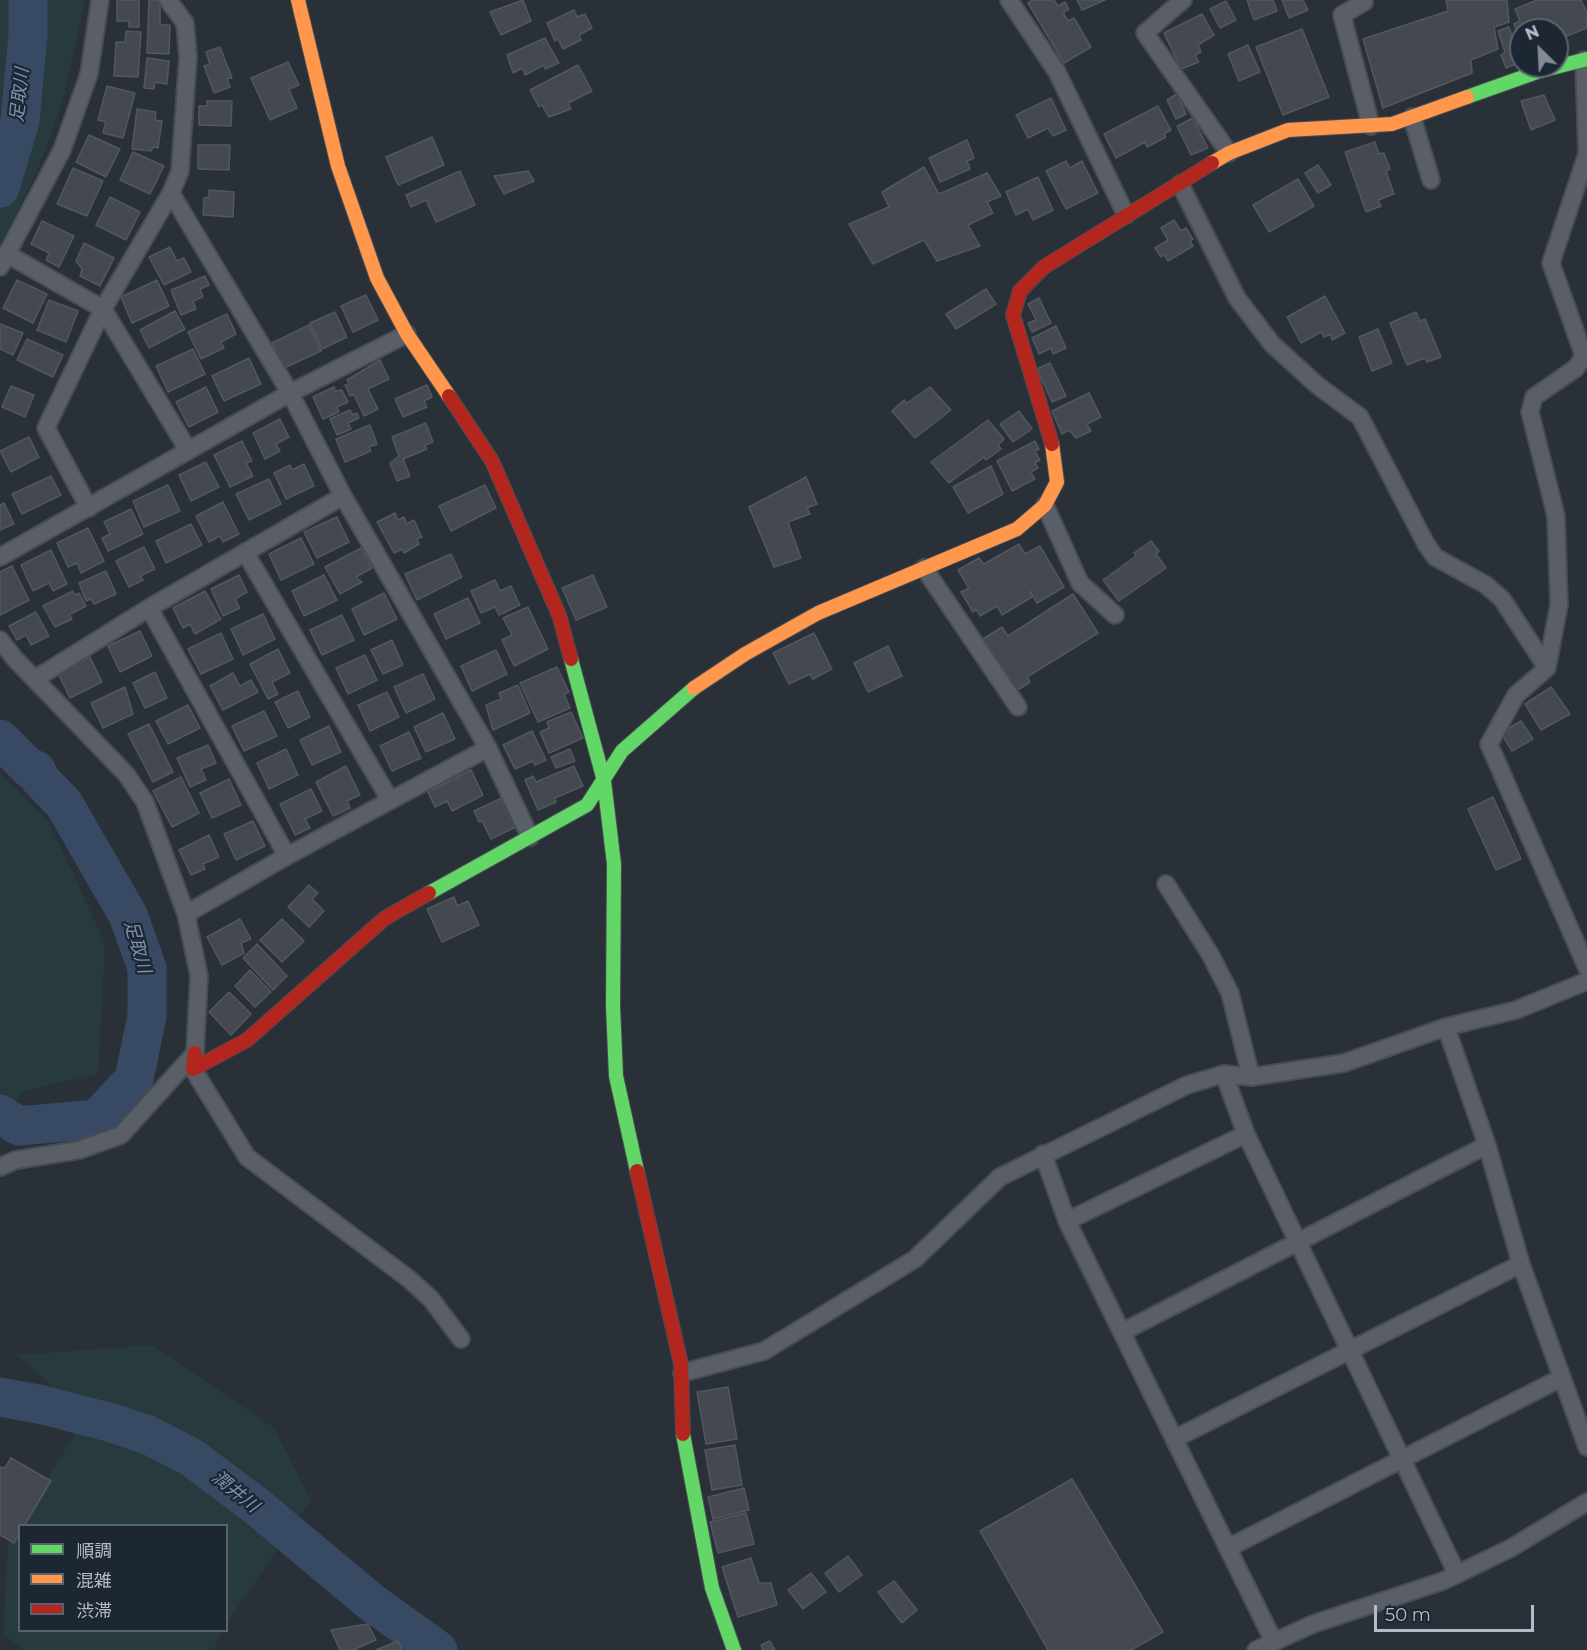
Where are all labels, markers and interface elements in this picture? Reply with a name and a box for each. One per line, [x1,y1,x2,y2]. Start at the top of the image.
north arrow [1509,18,1569,78]
text: N [1523,22,1542,44]
water label: 足取川 [6,67,34,123]
water label: 足取川 [119,918,155,976]
water label: 潤井川 [207,1467,263,1517]
legend [18,1524,228,1632]
text: 順調 [76,1540,112,1562]
text: 混雑 [76,1570,112,1592]
scale bar [1377,1593,1538,1631]
text: 渋滞 [76,1600,112,1622]
text: 50 m [1385,1604,1431,1626]

